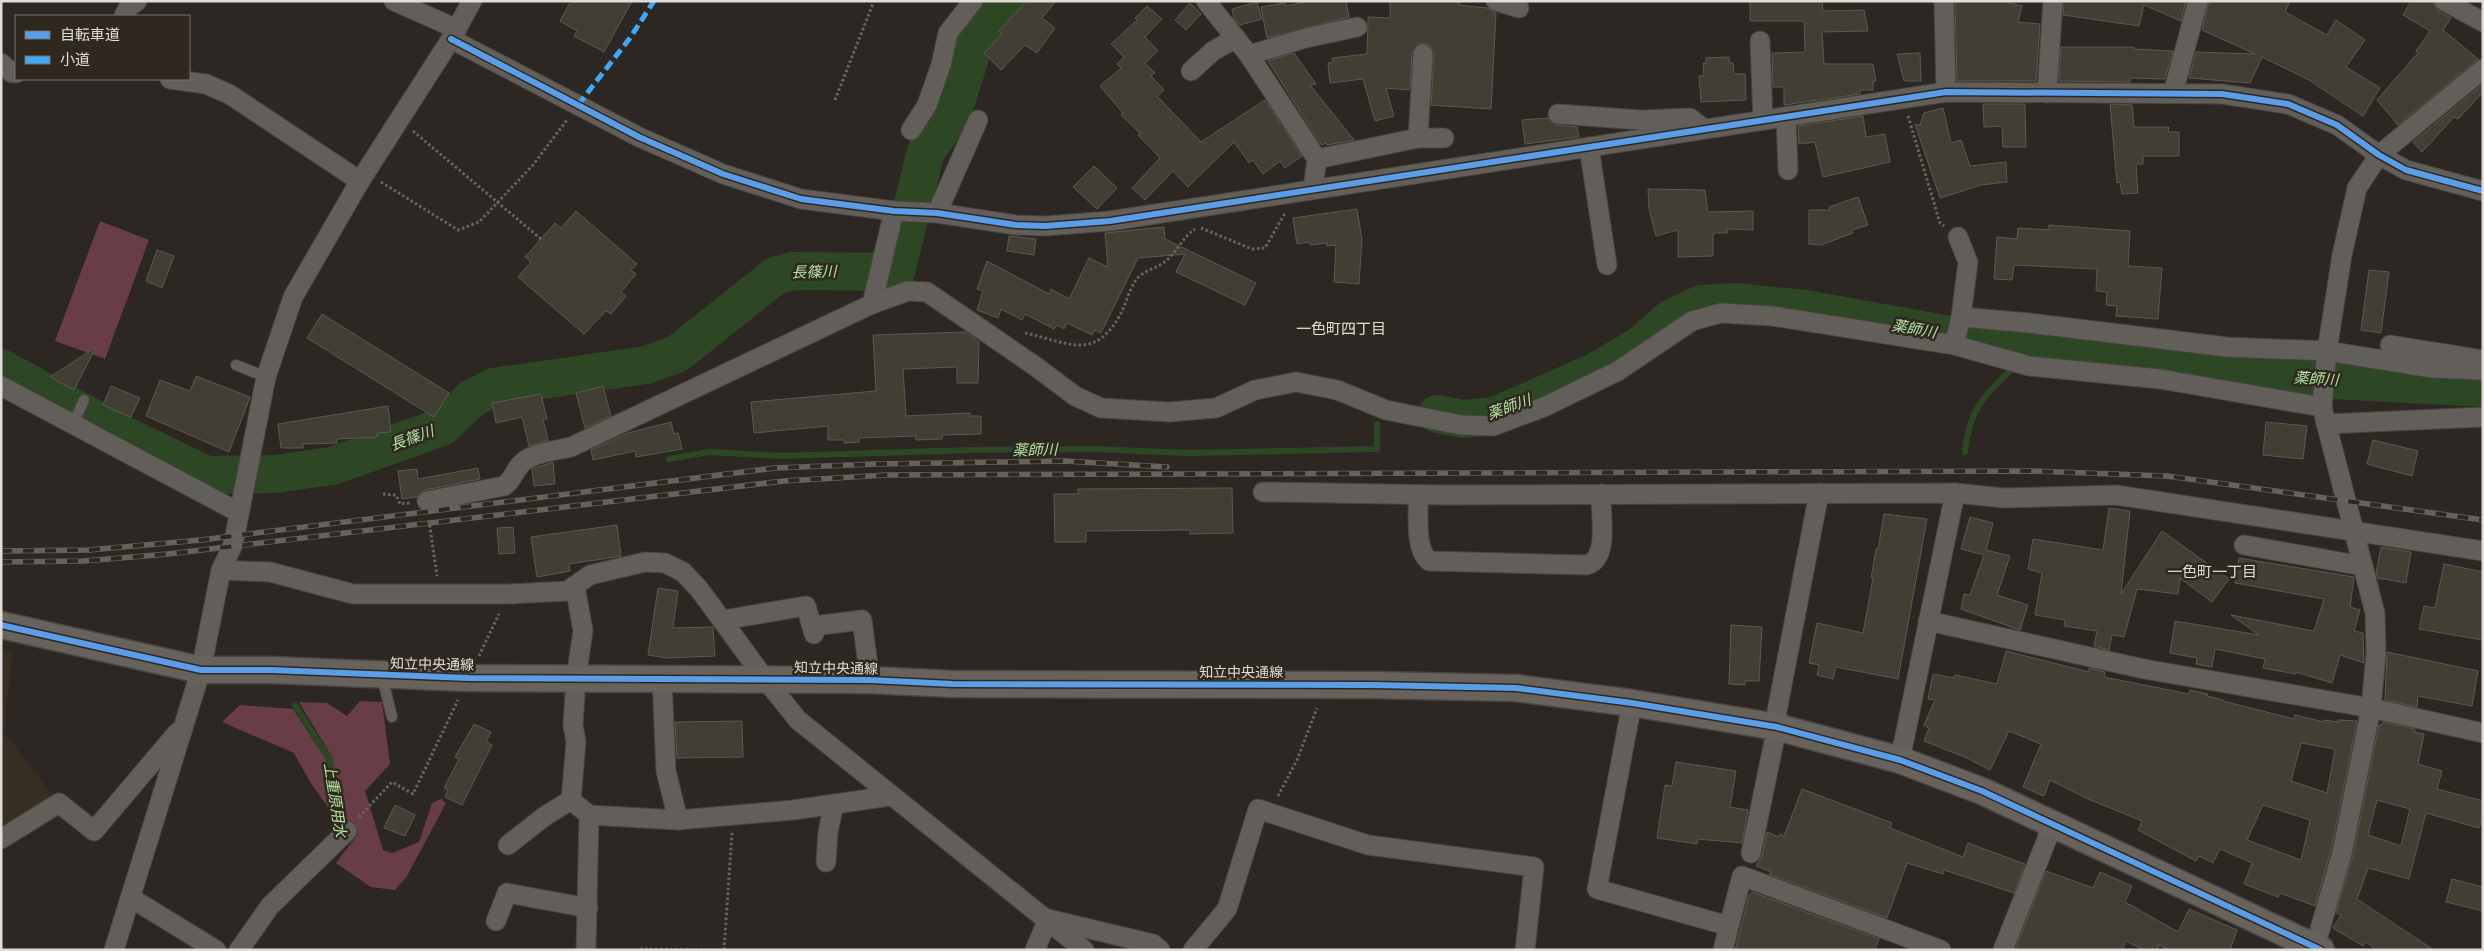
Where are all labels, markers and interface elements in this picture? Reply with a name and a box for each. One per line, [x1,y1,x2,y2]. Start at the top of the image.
legend [15,15,190,80]
text: 自転車道 [60,26,120,44]
text: 小道 [60,51,90,69]
water label: 長篠川 [791,263,839,281]
water label: 薬師川 [1890,316,1940,342]
district label: 一色町四丁目 [1296,320,1386,338]
water label: 薬師川 [2293,369,2341,389]
water label: 薬師川 [1485,390,1535,423]
water label: 長篠川 [388,421,438,454]
water label: 薬師川 [1012,441,1060,459]
district label: 一色町一丁目 [2167,563,2257,581]
street label: 知立中央通線 [390,655,474,673]
street label: 知立中央通線 [794,659,878,677]
street label: 知立中央通線 [1199,664,1283,680]
water label: 上重原用水 [320,762,350,840]

